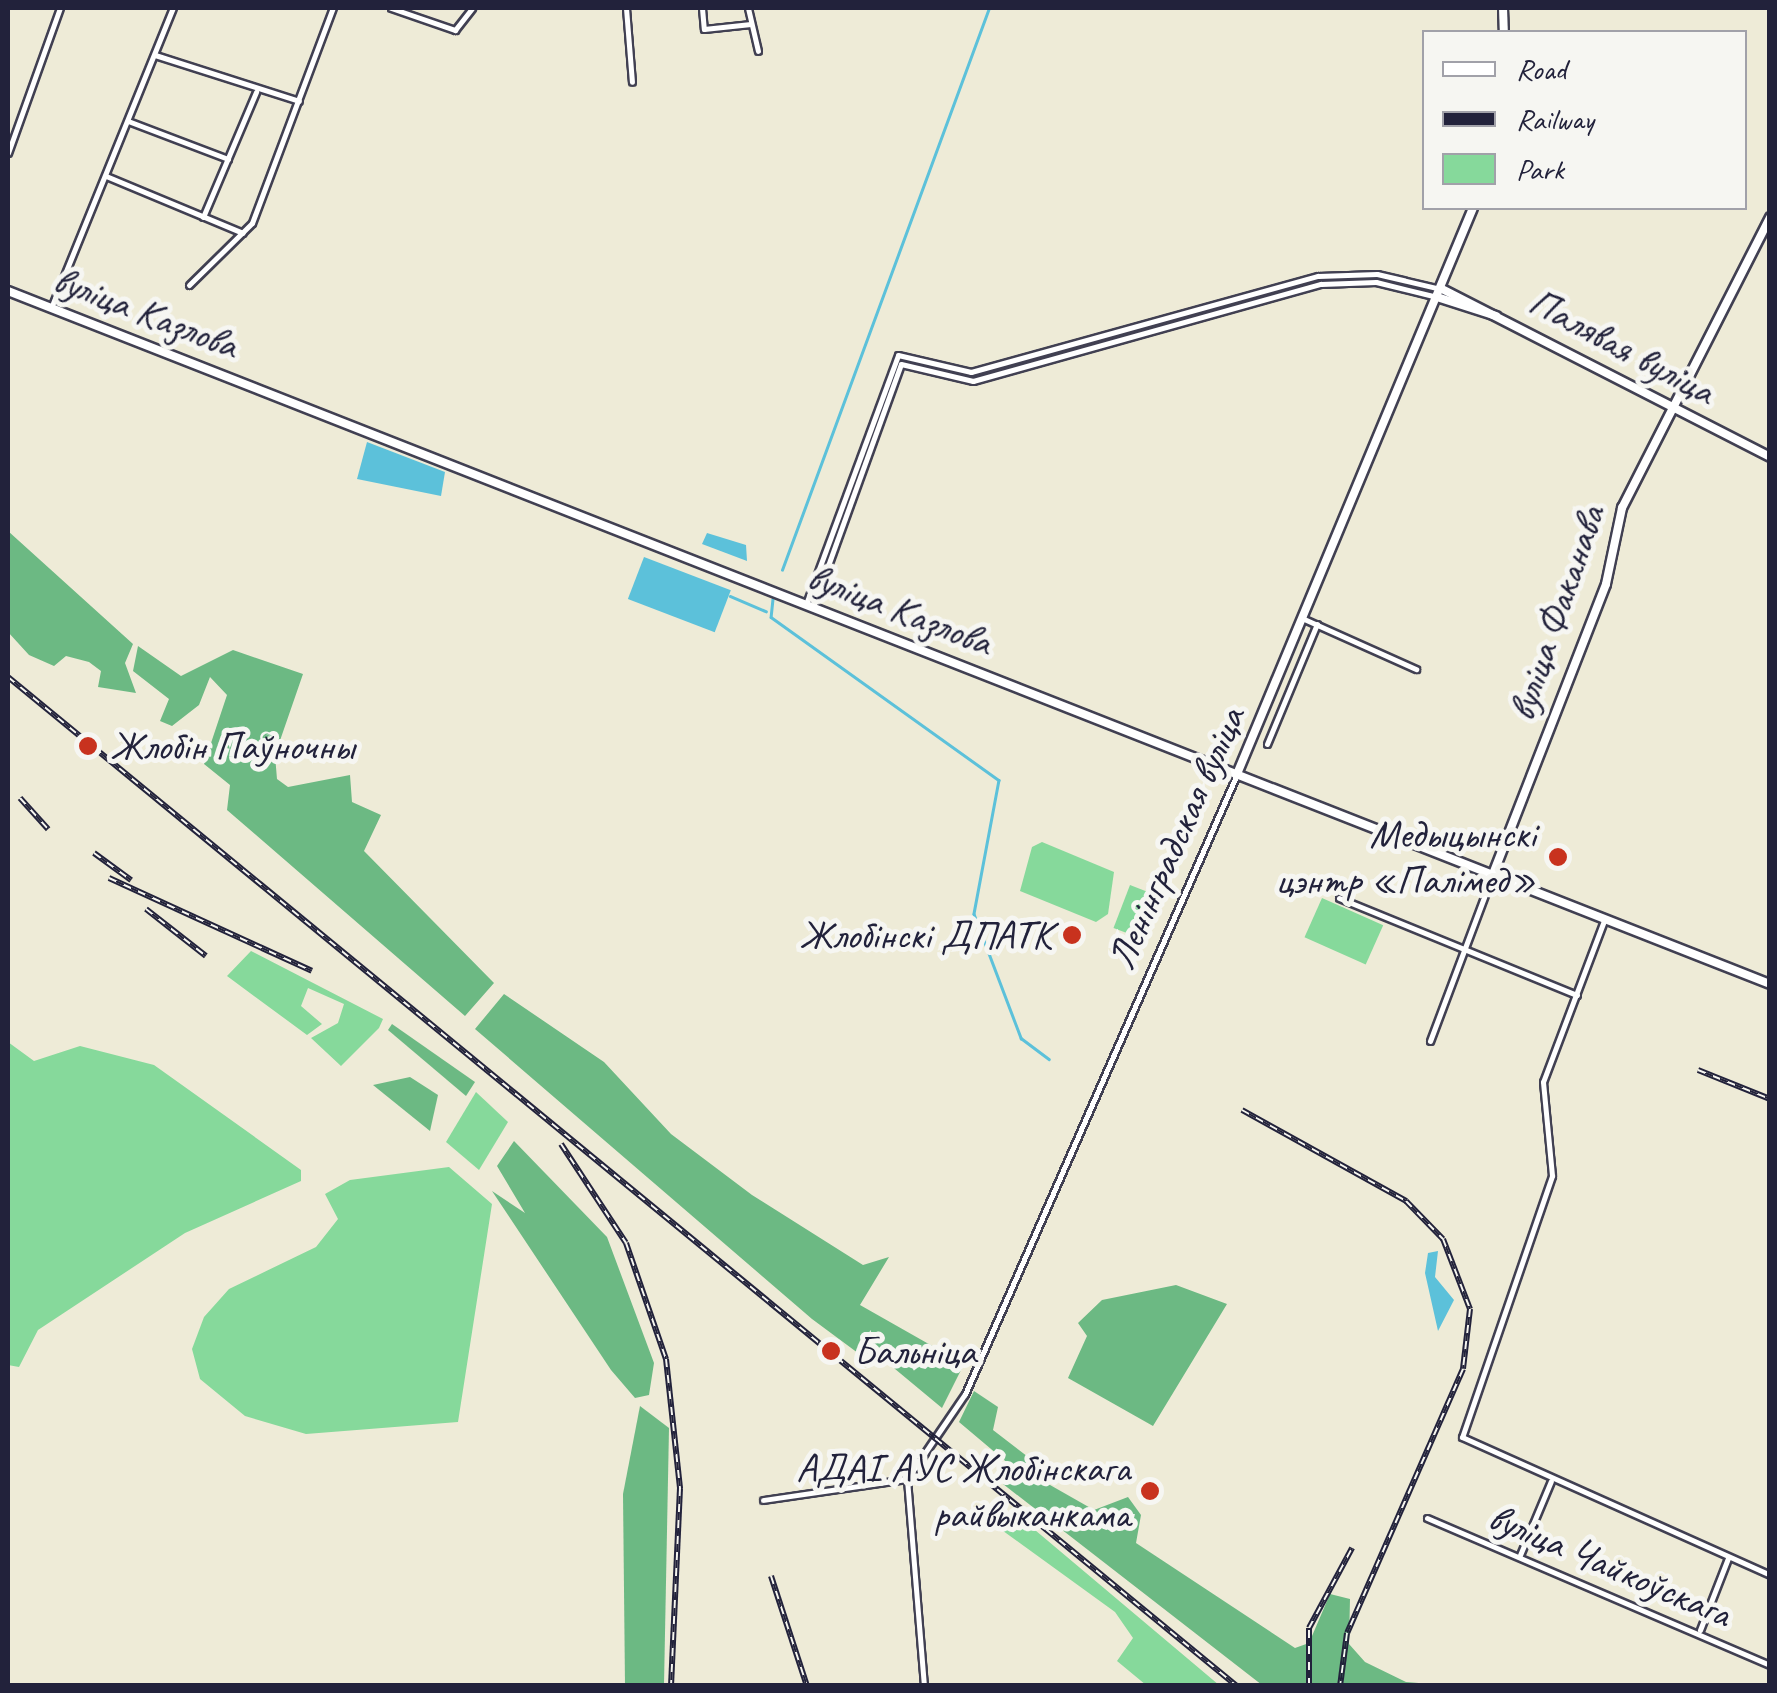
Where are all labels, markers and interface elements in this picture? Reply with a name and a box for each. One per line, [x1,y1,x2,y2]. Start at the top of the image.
legend [1422,30,1747,210]
text: Road [1516,50,1566,88]
text: Railway [1516,100,1594,138]
text: Park [1516,150,1564,188]
street label: вуліца Казлова [49,256,243,368]
street label: Палявая вуліца [1522,278,1722,414]
street label: вуліца Факанава [1497,499,1615,727]
street label: вуліца Казлова [803,553,997,665]
street label: Ленінградская вуліца [1097,700,1255,976]
place label: Жлобін Паўночны [110,722,354,770]
marker: Жлобін Паўночны [75,733,101,759]
place label: Медыцынскі цэнтр «Палімед» [1276,810,1536,904]
marker: Медыцынскі цэнтр «Палімед» [1545,844,1571,870]
place label: Жлобінскі ДПАТК [799,911,1052,959]
marker: Жлобінскі ДПАТК [1061,924,1083,946]
place label: Бальніца [854,1327,976,1375]
marker: Бальніца [818,1338,844,1364]
place label: АДАІ АУС Жлобінскага райвыканкама [796,1444,1130,1538]
marker: АДАІ АУС Жлобінскага райвыканкама [1139,1480,1161,1502]
street label: вуліца Чайкоўскага [1481,1492,1739,1638]

